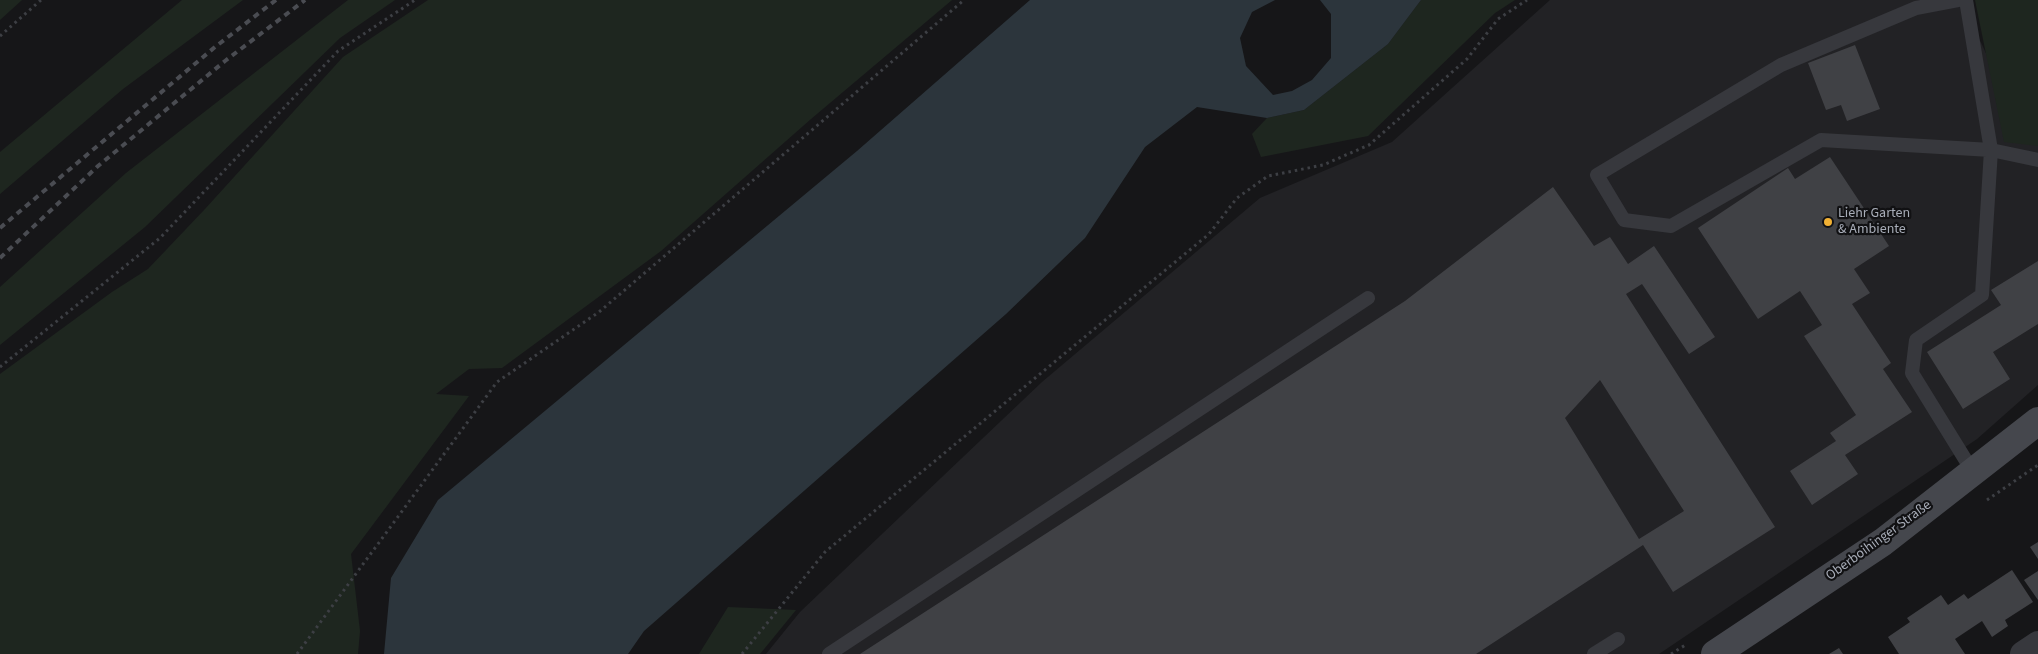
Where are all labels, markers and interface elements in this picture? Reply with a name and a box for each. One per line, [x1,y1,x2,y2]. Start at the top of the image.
place label: Liehr Garten & Ambiente [1838,206,1910,238]
marker: Liehr Garten & Ambiente [1822,216,1834,228]
street label: Oberboihinger Straße [1823,497,1935,585]

